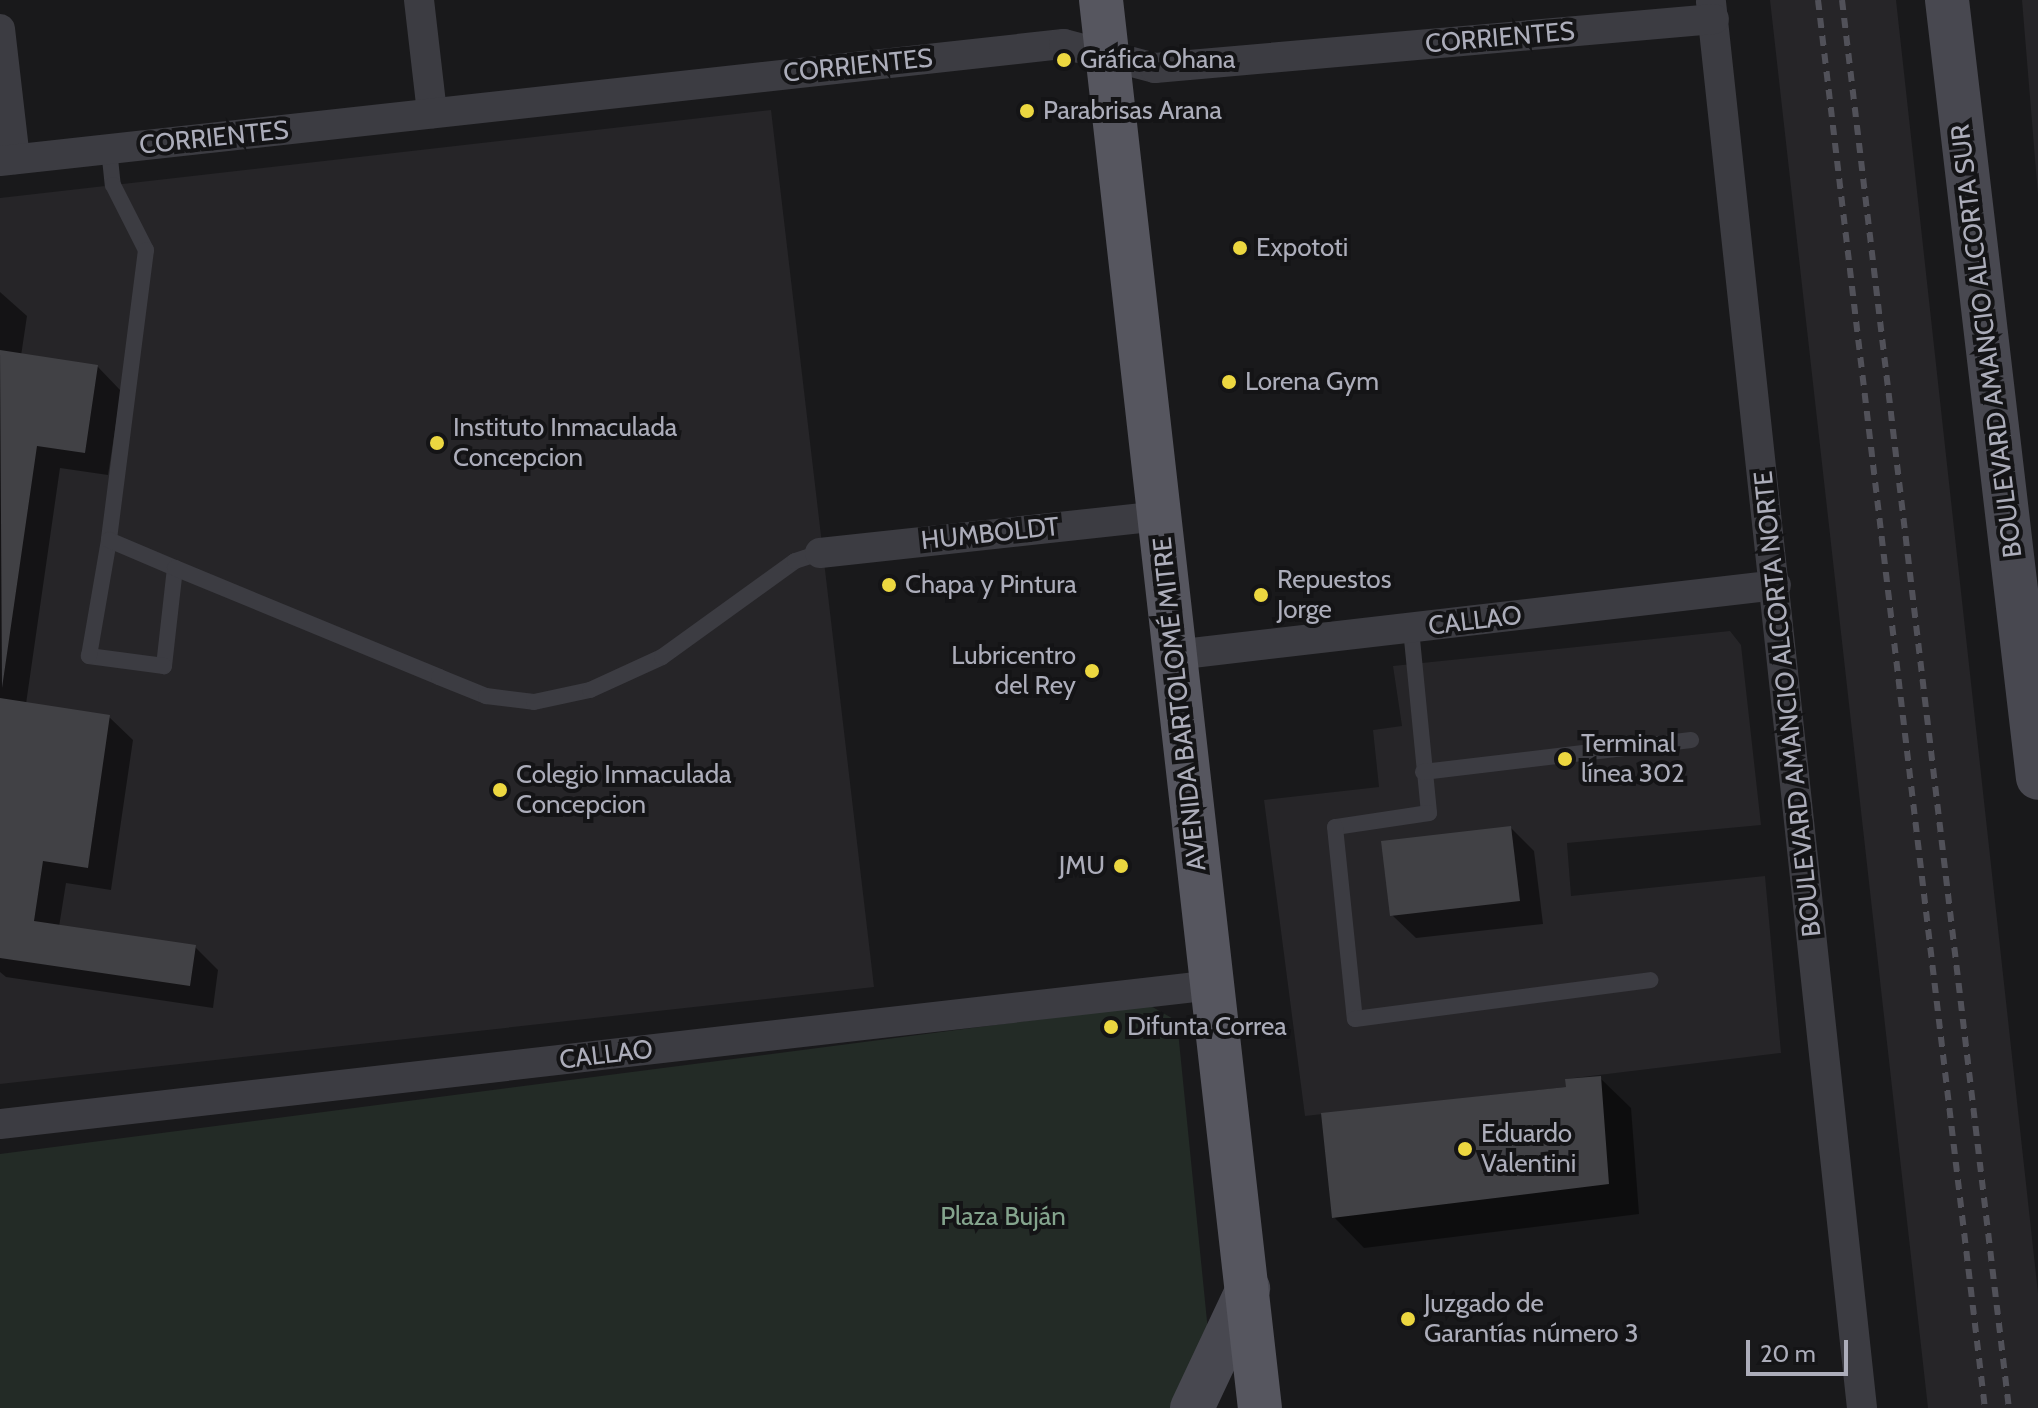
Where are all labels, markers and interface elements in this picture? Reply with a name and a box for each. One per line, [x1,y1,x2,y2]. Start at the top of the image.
street label: CORRIENTES [1424,16,1576,60]
street label: CORRIENTES [782,43,934,89]
place label: Gráfica Ohana [1080,44,1235,76]
marker: Gráfica Ohana [1055,51,1073,69]
place label: Parabrisas Arana [1043,95,1222,127]
marker: Parabrisas Arana [1018,102,1036,120]
street label: CORRIENTES [138,115,290,161]
street label: BOULEVARD AMANCIO ALCORTA SUR [1945,123,2029,559]
place label: Expototi [1256,232,1348,264]
marker: Expototi [1231,239,1249,257]
place label: Lorena Gym [1245,366,1379,398]
marker: Lorena Gym [1220,373,1238,391]
place label: Instituto Inmaculada Concepcion [453,412,677,474]
marker: Instituto Inmaculada Concepcion [428,434,446,452]
street label: BOULEVARD AMANCIO ALCORTA NORTE [1748,469,1828,939]
street label: HUMBOLDT [919,511,1061,557]
street label: AVENIDA BARTOLOMÉ MITRE [1147,535,1213,873]
place label: Repuestos Jorge [1277,564,1391,626]
place label: Chapa y Pintura [905,569,1077,601]
marker: Chapa y Pintura [880,576,898,594]
marker: Repuestos Jorge [1252,586,1270,604]
street label: CALLAO [1427,600,1523,642]
place label: Lubricentro del Rey [951,640,1076,702]
marker: Lubricentro del Rey [1083,662,1101,680]
place label: Terminal línea 302 [1581,728,1685,790]
marker: Terminal línea 302 [1556,750,1574,768]
place label: Colegio Inmaculada Concepcion [516,759,732,820]
marker: Colegio Inmaculada Concepcion [491,781,509,799]
place label: JMU [1059,850,1105,882]
marker: JMU [1112,857,1130,875]
place label: Difunta Correa [1127,1011,1287,1043]
marker: Difunta Correa [1102,1018,1120,1036]
street label: CALLAO [558,1034,654,1076]
place label: Eduardo Valentini [1481,1118,1576,1180]
marker: Eduardo Valentini [1456,1140,1474,1158]
park label: Plaza Buján [940,1201,1066,1233]
place label: Juzgado de Garantías número 3 [1424,1288,1639,1350]
marker: Juzgado de Garantías número 3 [1399,1310,1417,1328]
scale bar [1750,1324,1852,1374]
text: 20 m [1760,1339,1816,1368]

